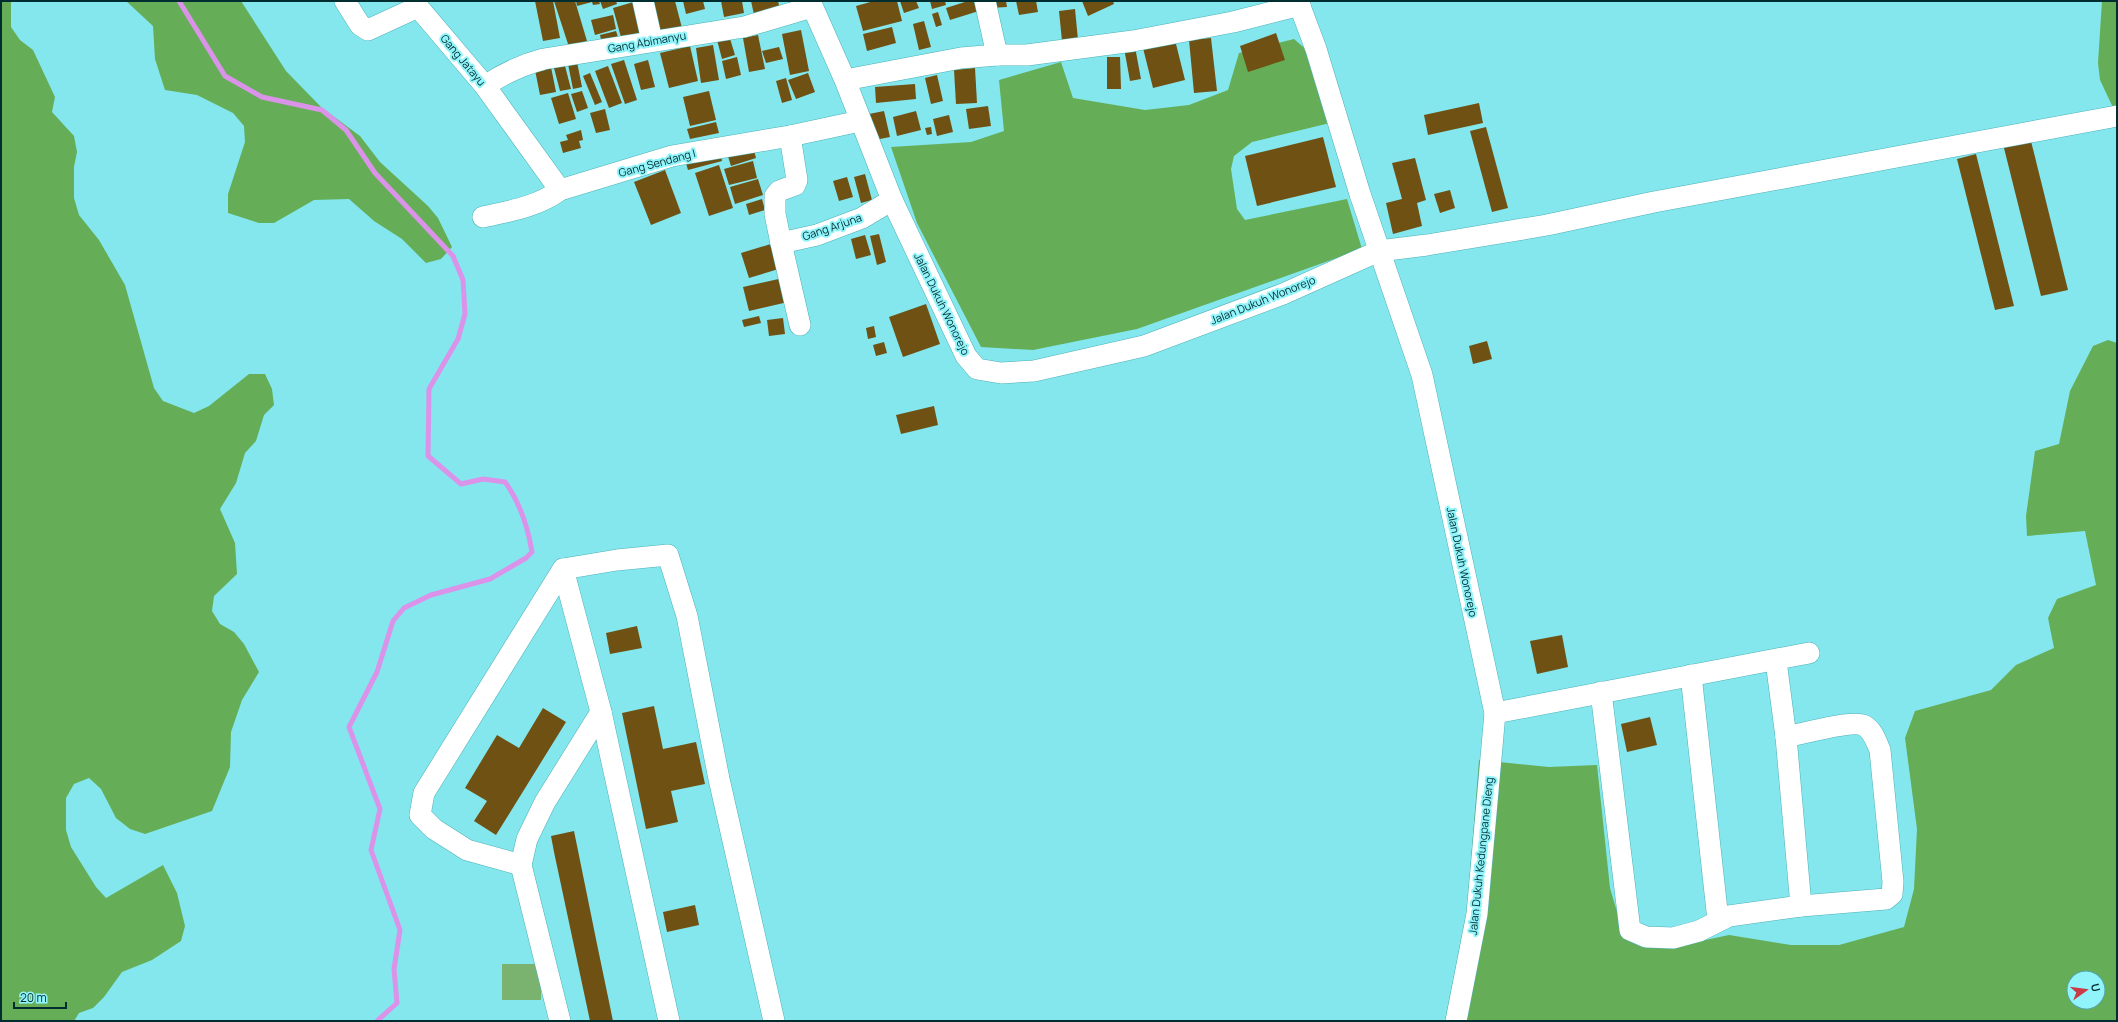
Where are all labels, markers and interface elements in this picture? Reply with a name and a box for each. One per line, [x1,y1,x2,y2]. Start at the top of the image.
street label: Gang Abimanyu [607,27,687,56]
street label: Gang Jatayu [437,31,489,89]
street label: Gang Sendang I [617,145,697,180]
street label: Gang Arjuna [800,209,864,244]
street label: Jalan Dukuh Wonorejo [911,250,974,358]
street label: Jalan Dukuh Wonorejo [1208,271,1318,327]
street label: Jalan Dukuh Wonorejo [1444,506,1482,619]
street label: Jalan Dukuh Kedungpane Dieng [1465,776,1496,936]
north arrow [2066,970,2106,1010]
text: U [2088,982,2104,993]
scale bar [14,984,66,1010]
text: 20 m [20,989,47,1006]

